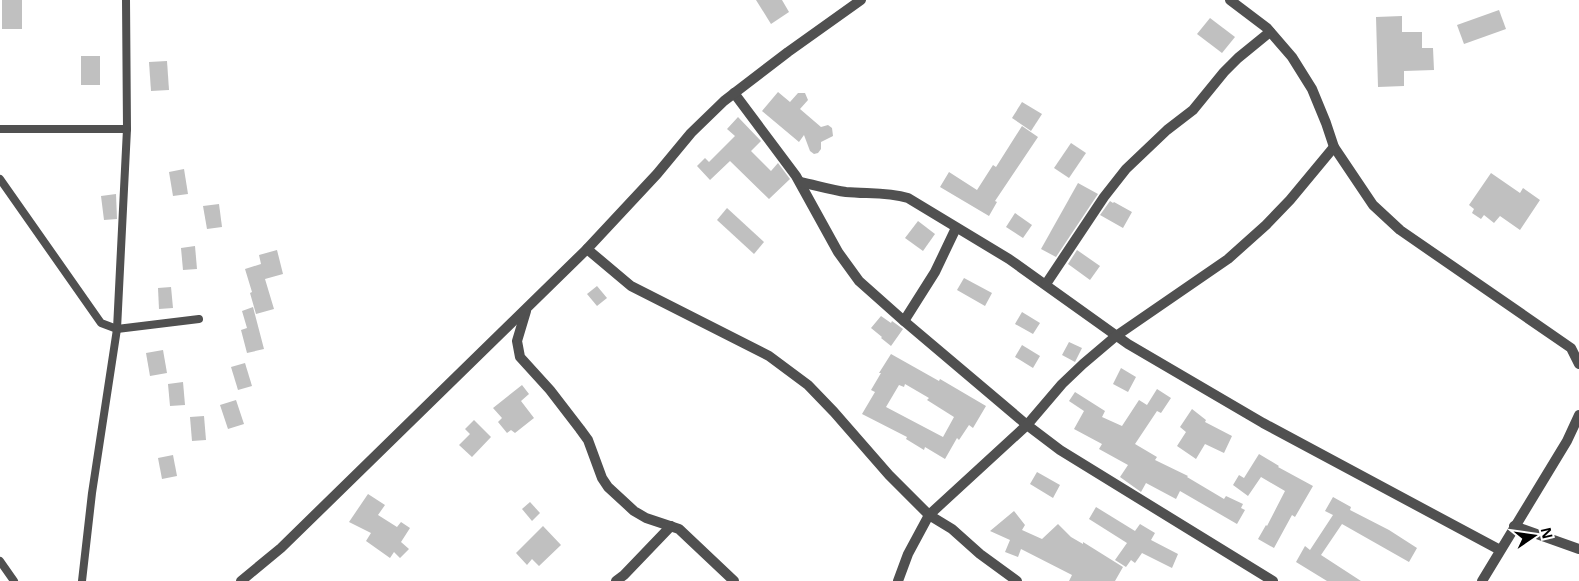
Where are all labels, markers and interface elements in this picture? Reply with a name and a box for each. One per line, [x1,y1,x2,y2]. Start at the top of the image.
north arrow [1509,511,1559,561]
text: N [1537,525,1558,541]

